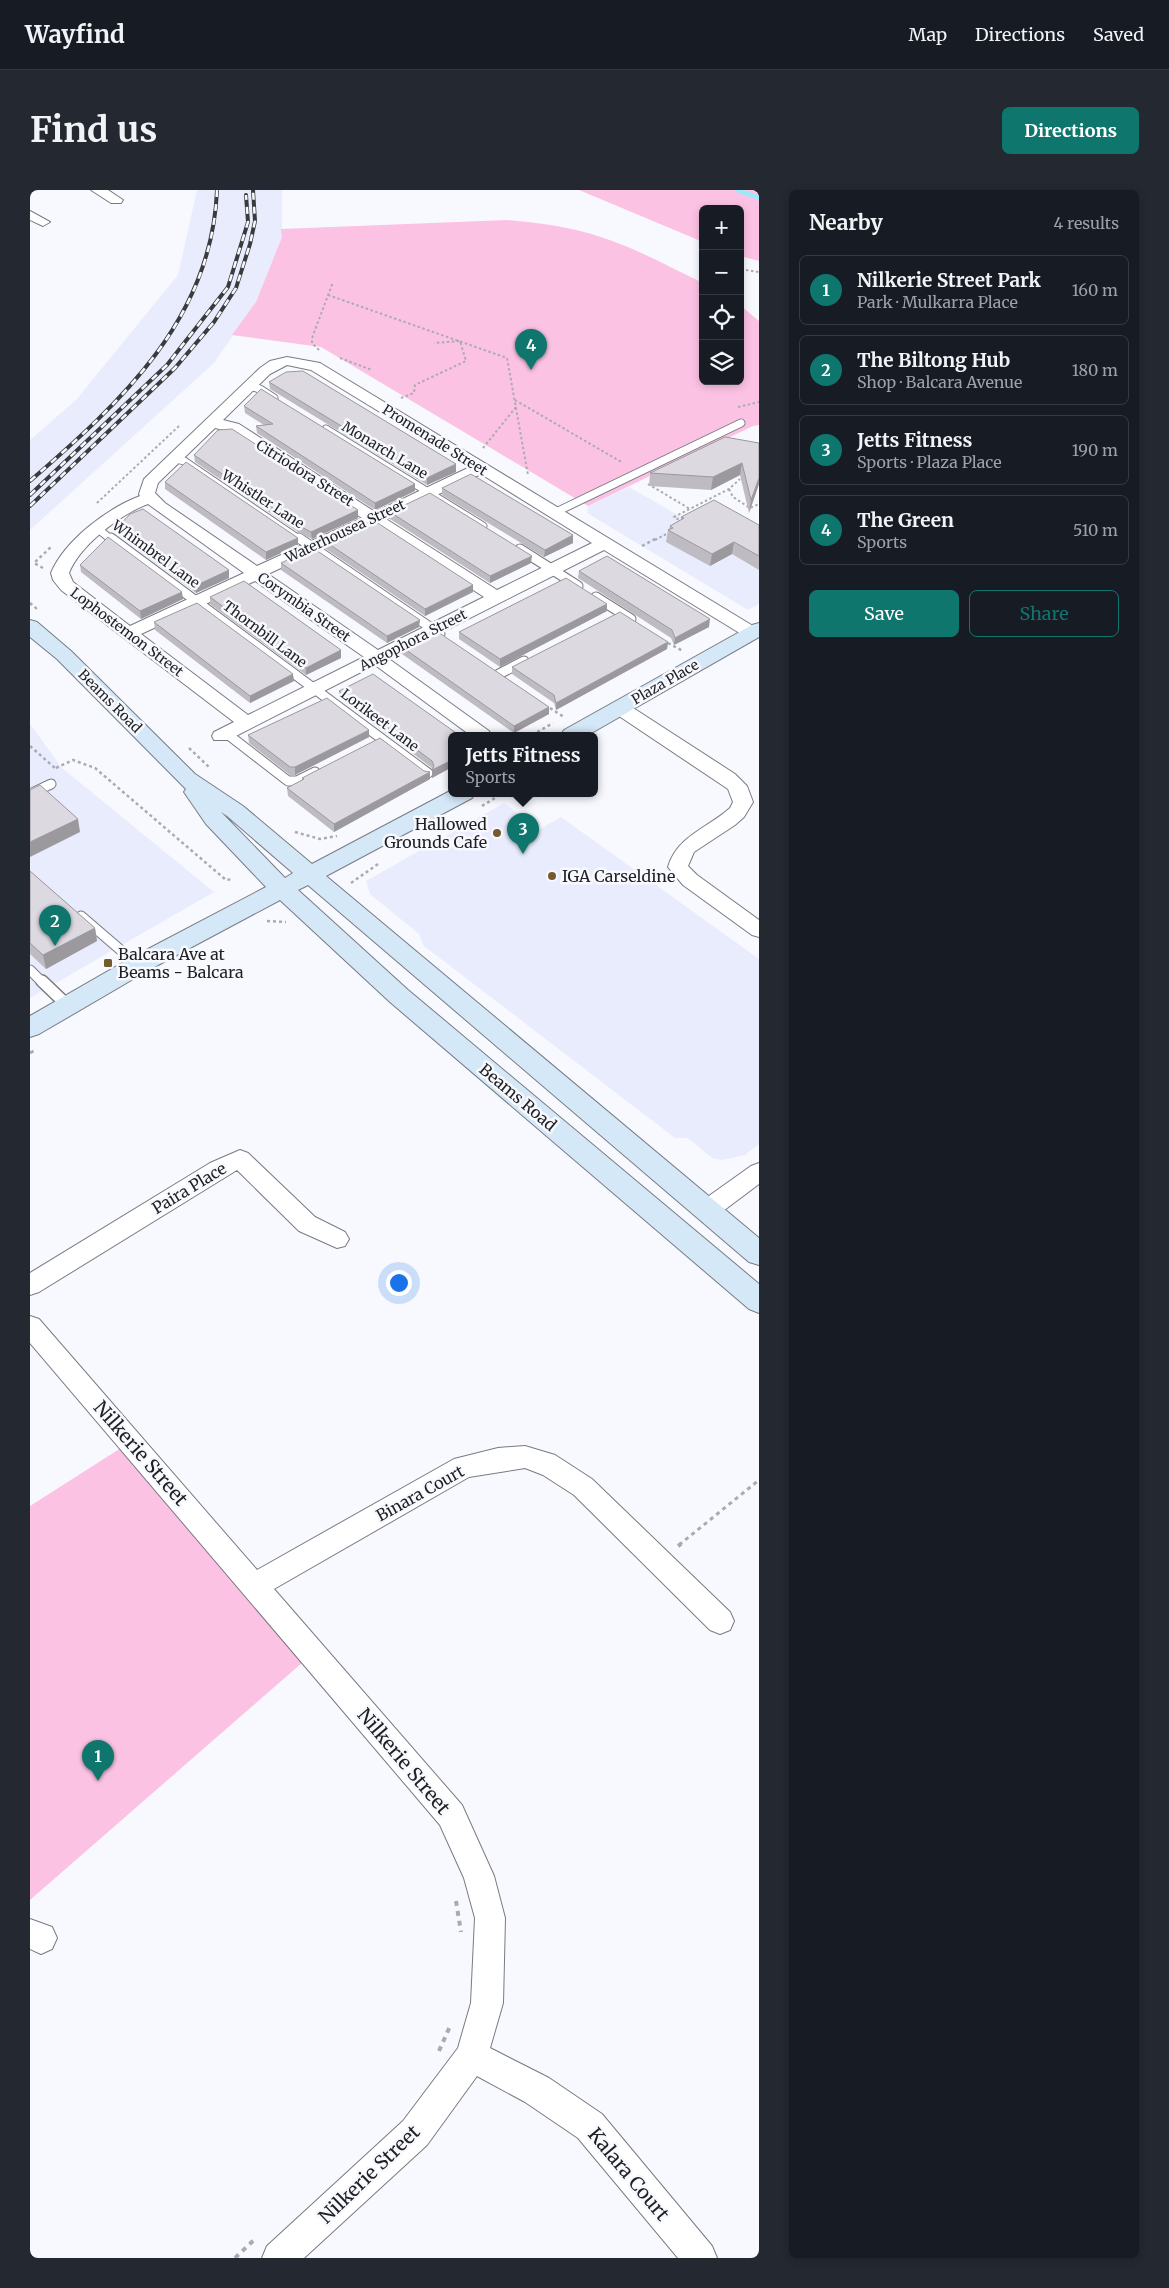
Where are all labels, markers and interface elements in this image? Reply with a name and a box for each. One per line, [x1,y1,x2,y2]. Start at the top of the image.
text: Wayfind [25,19,125,50]
text: Map [909,23,947,46]
text: Directions [975,23,1065,46]
text: Saved [1093,23,1144,46]
button: Directions [1002,107,1139,154]
text: Find us [30,108,157,152]
map controls [699,205,744,385]
button: + [699,205,744,250]
text: Nearby [809,209,883,236]
text: 4 results [1053,213,1119,233]
button: − [699,250,744,295]
text: Nilkerie Street Park [857,268,1041,292]
text: 1 [822,280,830,300]
text: 160 m [1072,280,1118,300]
text: Park · Mulkarra Place [857,292,1018,312]
button: locate [699,295,744,340]
pin: 4 [515,329,547,370]
button: layers [699,340,744,385]
text: The Biltong Hub [857,348,1010,372]
text: 2 [821,360,831,380]
text: 180 m [1072,360,1118,380]
text: Shop · Balcara Avenue [857,372,1022,392]
street label: Promenade Street [379,400,491,480]
street label: Monarch Lane [339,417,431,483]
text: Jetts Fitness [857,428,972,452]
street label: Citriodora Street [253,436,358,511]
text: 3 [821,440,831,460]
text: 190 m [1072,440,1118,460]
text: Sports · Plaza Place [857,452,1002,472]
street label: Whistler Lane [218,465,308,532]
street label: Waterhousea Street [281,495,408,567]
text: The Green [857,508,954,532]
street label: Whimbrel Lane [108,516,203,592]
text: 4 [821,520,831,540]
text: 510 m [1073,520,1118,540]
text: Sports [857,532,907,552]
street label: Corymbia Street [254,568,354,646]
street label: Lophostemon Street [67,584,187,681]
button: Save [809,590,959,637]
button: Share [969,590,1119,637]
street label: Thornbill Lane [219,597,311,671]
street label: Angophora Street [355,605,470,675]
street label: Plaza Place [628,656,702,708]
street label: Beams Road [74,665,146,737]
street label: Lorikeet Lane [337,685,423,755]
popup [448,732,598,797]
text: Jetts Fitness [465,743,581,767]
text: Sports [465,767,516,787]
pin: 3 [507,813,539,854]
place label: Hallowed Grounds Cafe [384,814,487,852]
marker: Hallowed Grounds Cafe [491,827,503,839]
place label: IGA Carseldine [562,866,675,886]
marker: IGA Carseldine [546,870,558,882]
pin: 2 [39,905,71,946]
place label: Balcara Ave at Beams - Balcara [118,944,244,982]
marker: Balcara Ave at Beams - Balcara [102,957,114,969]
street label: Beams Road [475,1059,561,1135]
street label: Paira Place [148,1158,230,1218]
your location [386,1270,412,1296]
street label: Nilkerie Street [89,1395,194,1511]
street label: Binara Court [373,1460,468,1525]
street label: Nilkerie Street [353,1703,456,1820]
pin: 1 [82,1740,114,1781]
street label: Nilkerie Street [313,2119,425,2228]
street label: Kalara Court [583,2123,675,2226]

